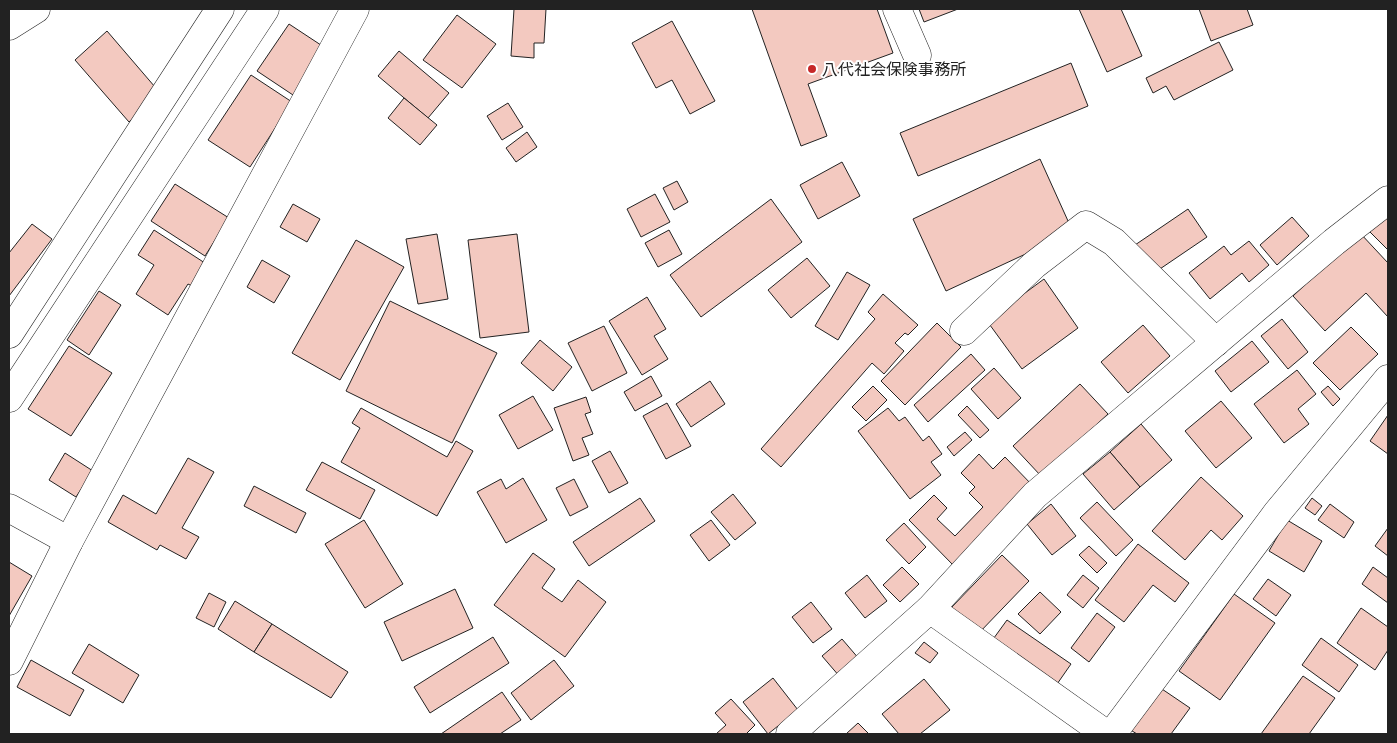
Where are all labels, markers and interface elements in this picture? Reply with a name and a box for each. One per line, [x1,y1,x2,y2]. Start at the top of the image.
place label: 八代社会保険事務所 [822,59,966,78]
marker: 八代社会保険事務所 [806,63,818,75]

